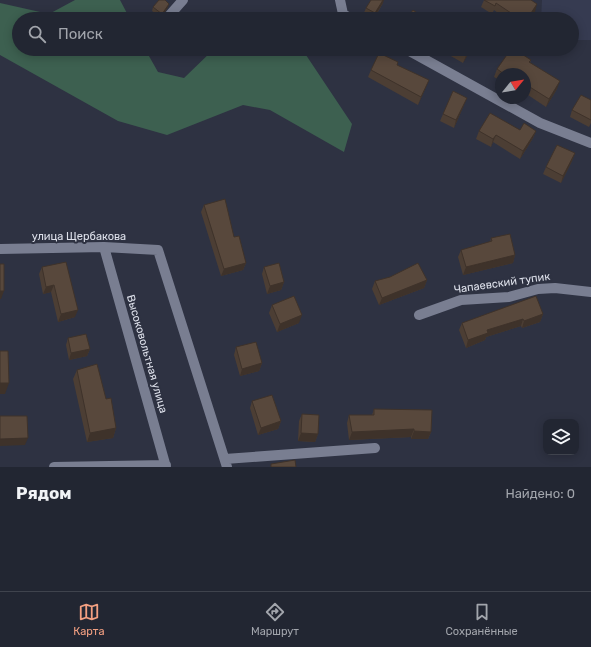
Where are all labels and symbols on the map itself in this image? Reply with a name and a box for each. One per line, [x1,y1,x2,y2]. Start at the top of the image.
north arrow [495,68,531,104]
street label: улица Щербакова [32,230,126,243]
street label: Чапаевский тупик [453,270,551,296]
street label: Высоковольтная улица [124,293,170,415]

